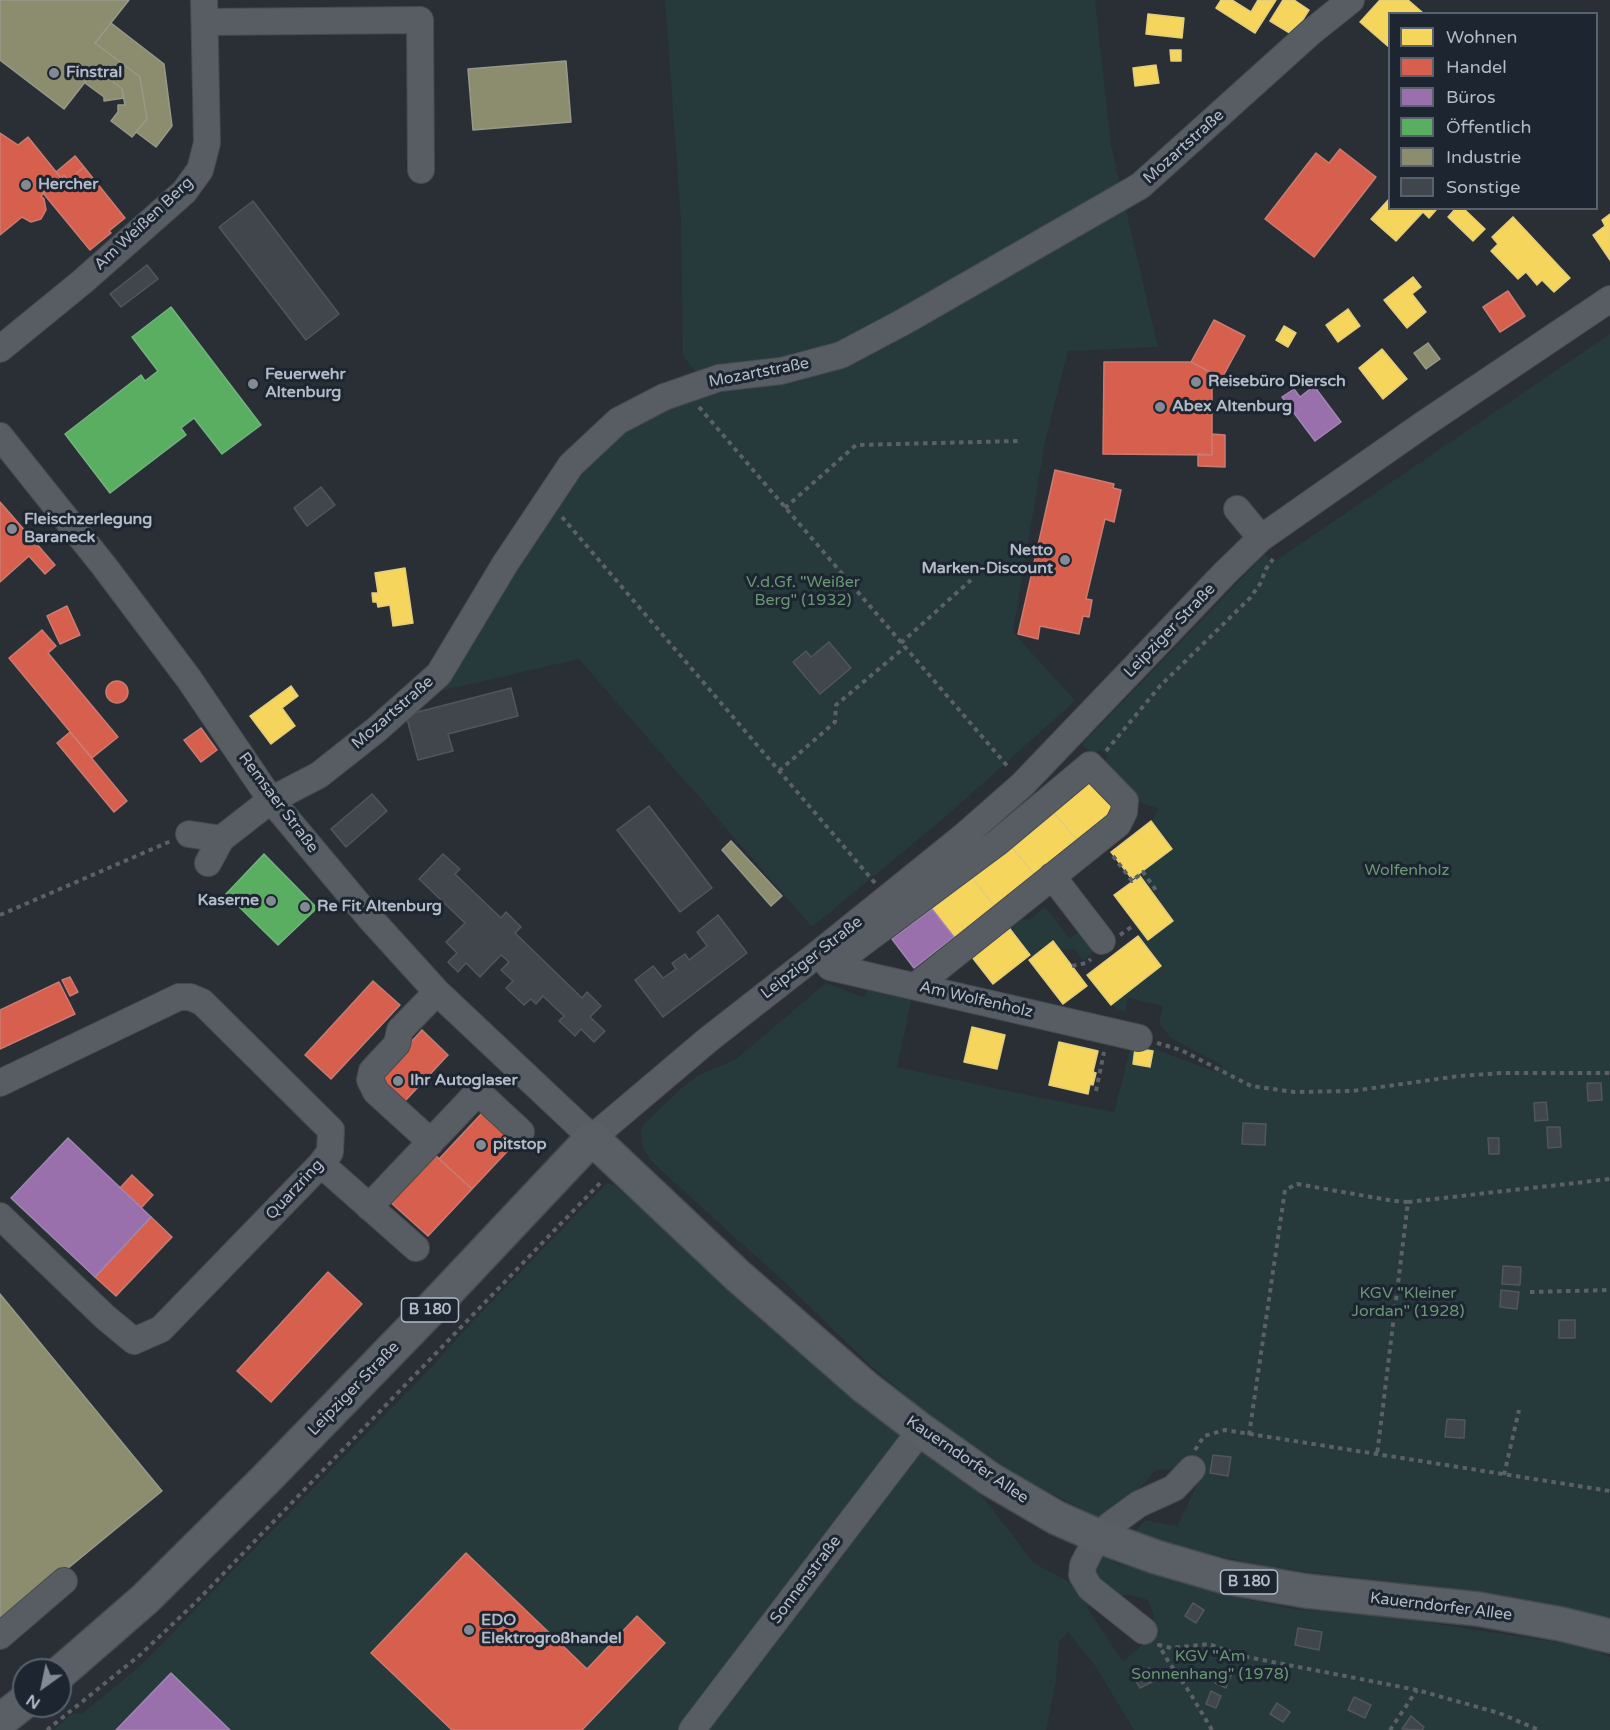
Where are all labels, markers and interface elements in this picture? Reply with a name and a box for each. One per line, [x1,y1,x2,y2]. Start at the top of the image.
legend [1388,12,1598,210]
text: Wohnen [1446,26,1517,48]
text: Handel [1446,56,1507,78]
place label: Finstral [66,63,122,83]
marker: Finstral [47,66,61,80]
text: Büros [1446,86,1496,108]
street label: Mozartstraße [1140,106,1228,188]
text: Öffentlich [1446,116,1531,138]
text: Industrie [1446,146,1521,168]
street label: Am Weißen Berg [91,173,197,275]
place label: Hercher [38,175,98,195]
text: Sonstige [1446,176,1520,198]
marker: Hercher [19,178,33,192]
street label: Mozartstraße [707,354,811,392]
place label: Feuerwehr Altenburg [265,365,346,403]
place label: Reisebüro Diersch [1208,372,1346,392]
marker: Reisebüro Diersch [1189,375,1203,389]
marker: Feuerwehr Altenburg [246,377,260,391]
place label: Abex Altenburg [1172,397,1292,417]
marker: Abex Altenburg [1153,400,1167,414]
place label: Fleischzerlegung Baraneck [24,510,152,548]
marker: Fleischzerlegung Baraneck [5,522,19,536]
place label: Netto Marken-Discount [921,541,1053,579]
marker: Netto Marken-Discount [1058,553,1072,567]
park label: V.d.Gf. "Weißer Berg" (1932) [746,573,860,611]
street label: Leipziger Straße [1120,580,1220,682]
street label: Mozartstraße [348,672,438,754]
street label: Remsaer Straße [234,749,322,857]
park label: Wolfenholz [1364,861,1450,881]
place label: Kaserne [198,891,259,911]
marker: Kaserne [264,894,278,908]
place label: Re Fit Altenburg [317,897,442,917]
marker: Re Fit Altenburg [298,900,312,914]
street label: Leipziger Straße [758,912,866,1004]
street label: Am Wolfenholz [917,978,1035,1022]
place label: Ihr Autoglaser [410,1071,518,1091]
marker: Ihr Autoglaser [391,1074,405,1088]
place label: pitstop [493,1135,547,1155]
marker: pitstop [474,1138,488,1152]
street label: Quarzring [262,1156,328,1224]
park label: KGV "Kleiner Jordan" (1928) [1352,1284,1464,1322]
road number: B 180 [402,1298,458,1322]
street label: Leipziger Straße [304,1338,404,1440]
street label: Kauerndorfer Allee [902,1412,1032,1508]
street label: Sonnenstraße [767,1532,845,1628]
road number: B 180 [1220,1570,1278,1594]
street label: Kauerndorfer Allee [1369,1589,1513,1625]
place label: EDO Elektrogroßhandel [481,1611,622,1649]
marker: EDO Elektrogroßhandel [462,1623,476,1637]
park label: KGV "Am Sonnenhang" (1978) [1131,1647,1289,1685]
north arrow [12,1658,72,1718]
text: N [22,1690,44,1713]

